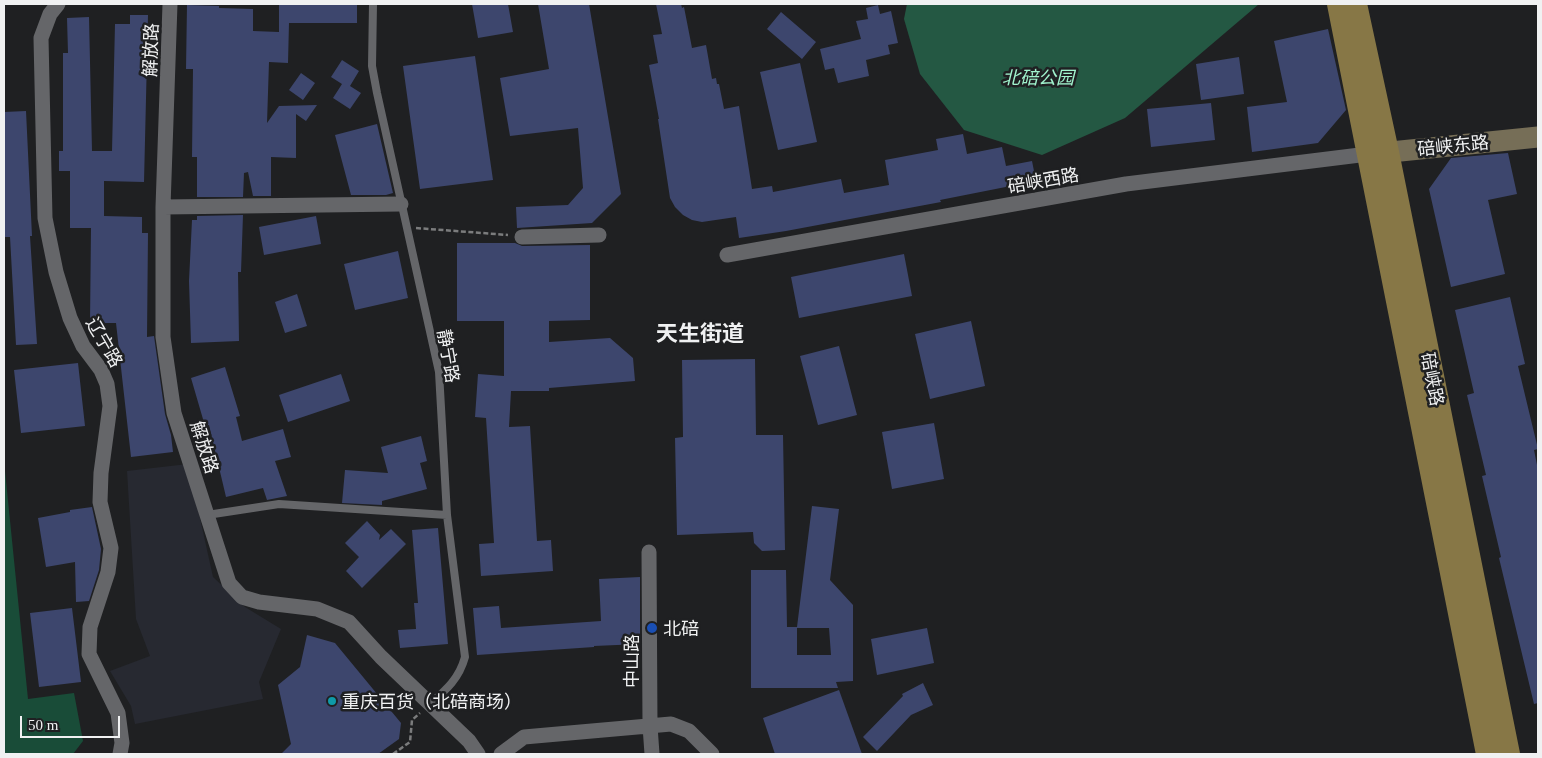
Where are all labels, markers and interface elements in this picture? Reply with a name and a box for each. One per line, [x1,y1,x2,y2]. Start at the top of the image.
street label: 解放路 [138,23,162,77]
park label: 北碚公园 [1002,66,1074,88]
street label: 碚峡东路 [1416,130,1490,160]
street label: 碚峡西路 [1006,163,1080,197]
street label: 辽宁路 [82,313,128,371]
district label: 天生街道 [656,320,744,346]
street label: 静宁路 [434,328,464,384]
street label: 碚峡路 [1417,350,1449,408]
street label: 解放路 [186,418,224,476]
place label: 北碚 [663,617,699,639]
marker: 北碚 [645,621,659,635]
street label: 中山路 [620,634,642,688]
place label: 重庆百货（北碚商场） [342,690,522,712]
marker: 重庆百货（北碚商场） [326,695,338,707]
scale bar [22,706,122,738]
text: 50 m [28,717,58,733]

